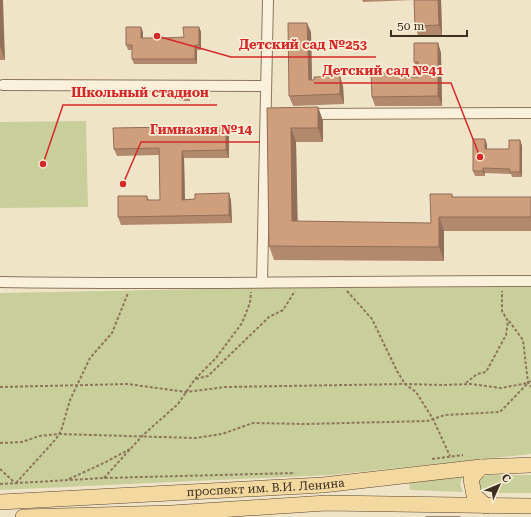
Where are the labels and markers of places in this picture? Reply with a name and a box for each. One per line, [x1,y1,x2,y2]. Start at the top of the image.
callout: Детский сад №253 [231,32,376,57]
callout: Детский сад №41 [314,58,451,83]
callout: Школьный стадион [63,80,217,105]
callout: Гимназия №14 [141,117,260,142]

